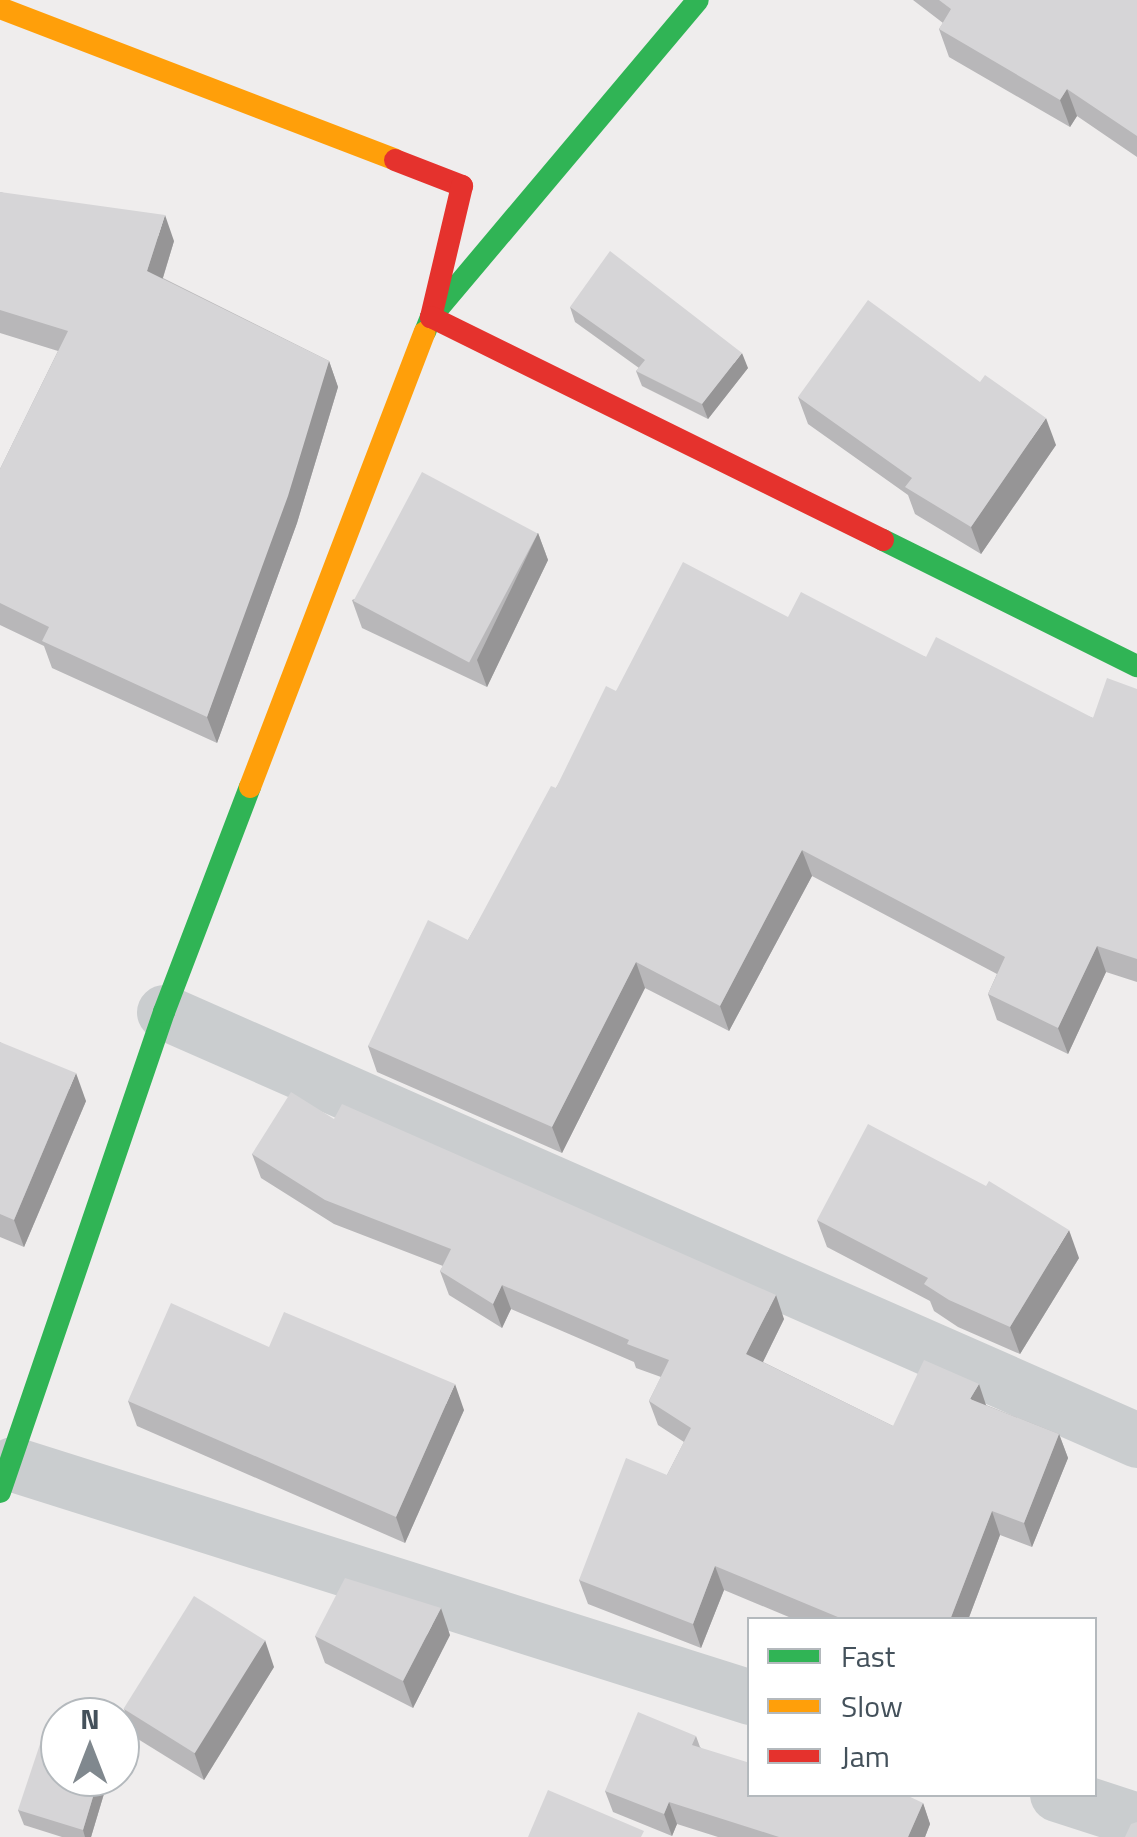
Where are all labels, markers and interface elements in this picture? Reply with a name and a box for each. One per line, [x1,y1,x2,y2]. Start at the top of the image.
legend [747,1617,1097,1797]
text: Fast [841,1633,895,1679]
text: Slow [841,1683,903,1729]
north arrow [40,1697,140,1797]
text: N [80,1697,100,1740]
text: Jam [841,1733,890,1779]

